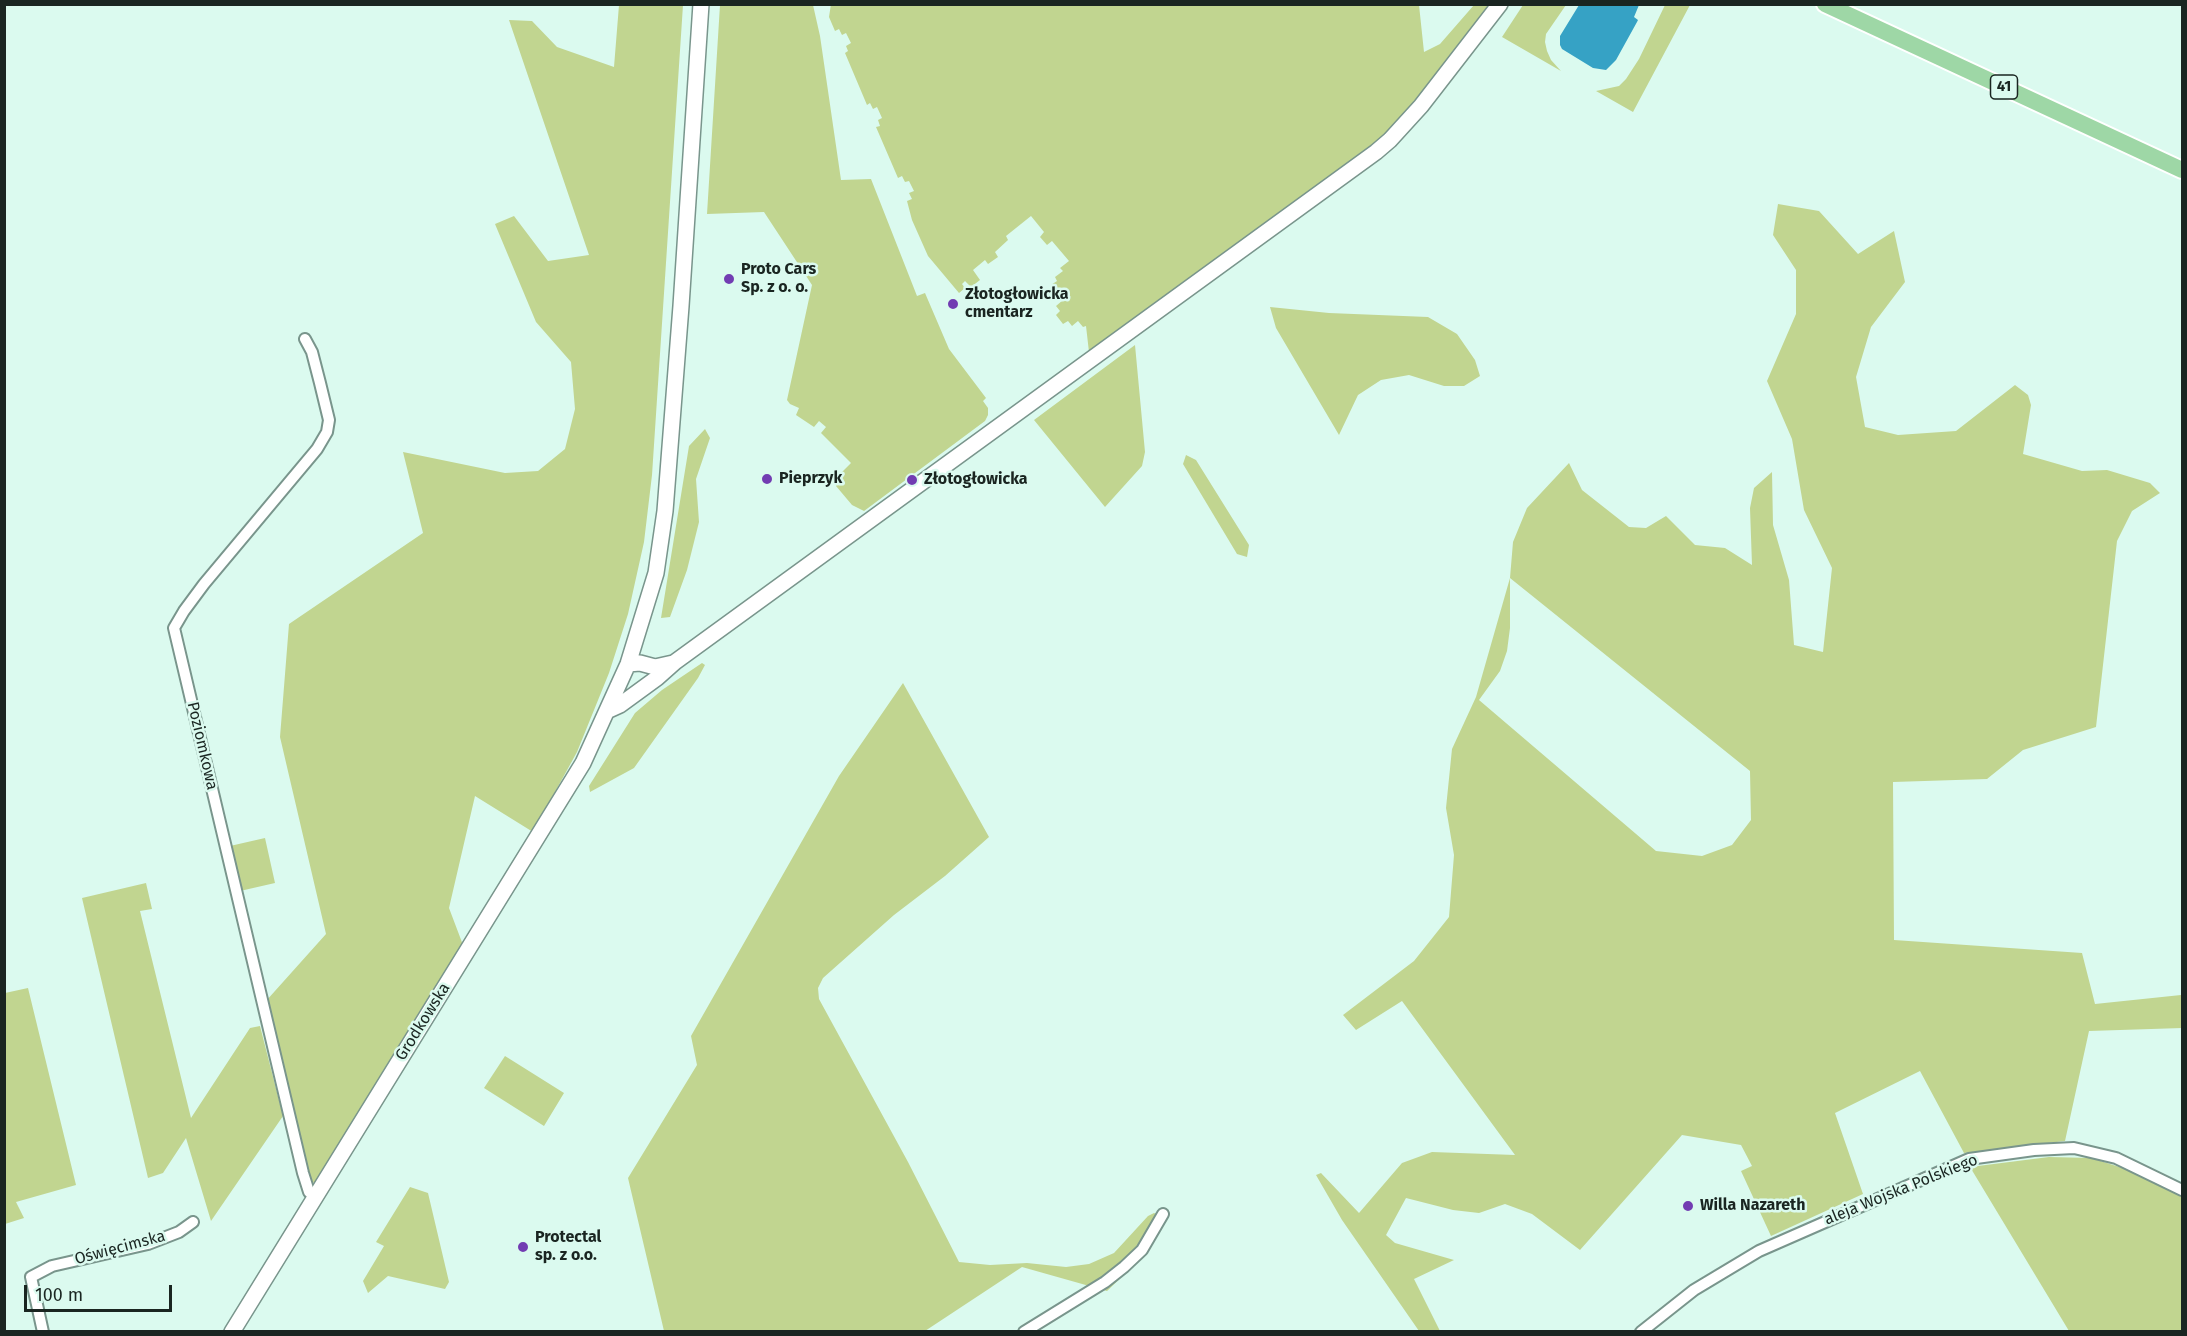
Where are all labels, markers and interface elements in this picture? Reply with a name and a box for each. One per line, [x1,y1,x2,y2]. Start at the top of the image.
road number: 41 [1990,75,2018,99]
place label: Proto Cars Sp. z o. o. [741,260,816,298]
marker: Proto Cars Sp. z o. o. [722,272,736,286]
place label: Złotogłowicka cmentarz [965,285,1069,323]
marker: Złotogłowicka cmentarz [946,297,960,311]
place label: Pieprzyk [779,469,842,489]
place label: Złotogłowicka [924,470,1028,490]
marker: Pieprzyk [760,472,774,486]
marker: Złotogłowicka [905,473,919,487]
street label: Poziomkowa [183,700,221,792]
street label: Grodkowska [392,980,454,1064]
street label: aleja Wojska Polskiego [1822,1150,1980,1230]
place label: Willa Nazareth [1700,1196,1805,1216]
marker: Willa Nazareth [1681,1199,1695,1213]
street label: Oświęcimska [73,1227,167,1269]
place label: Protectal sp. z o.o. [535,1228,601,1266]
marker: Protectal sp. z o.o. [516,1240,530,1254]
scale bar [27,1273,176,1311]
text: 100 m [35,1284,83,1306]

